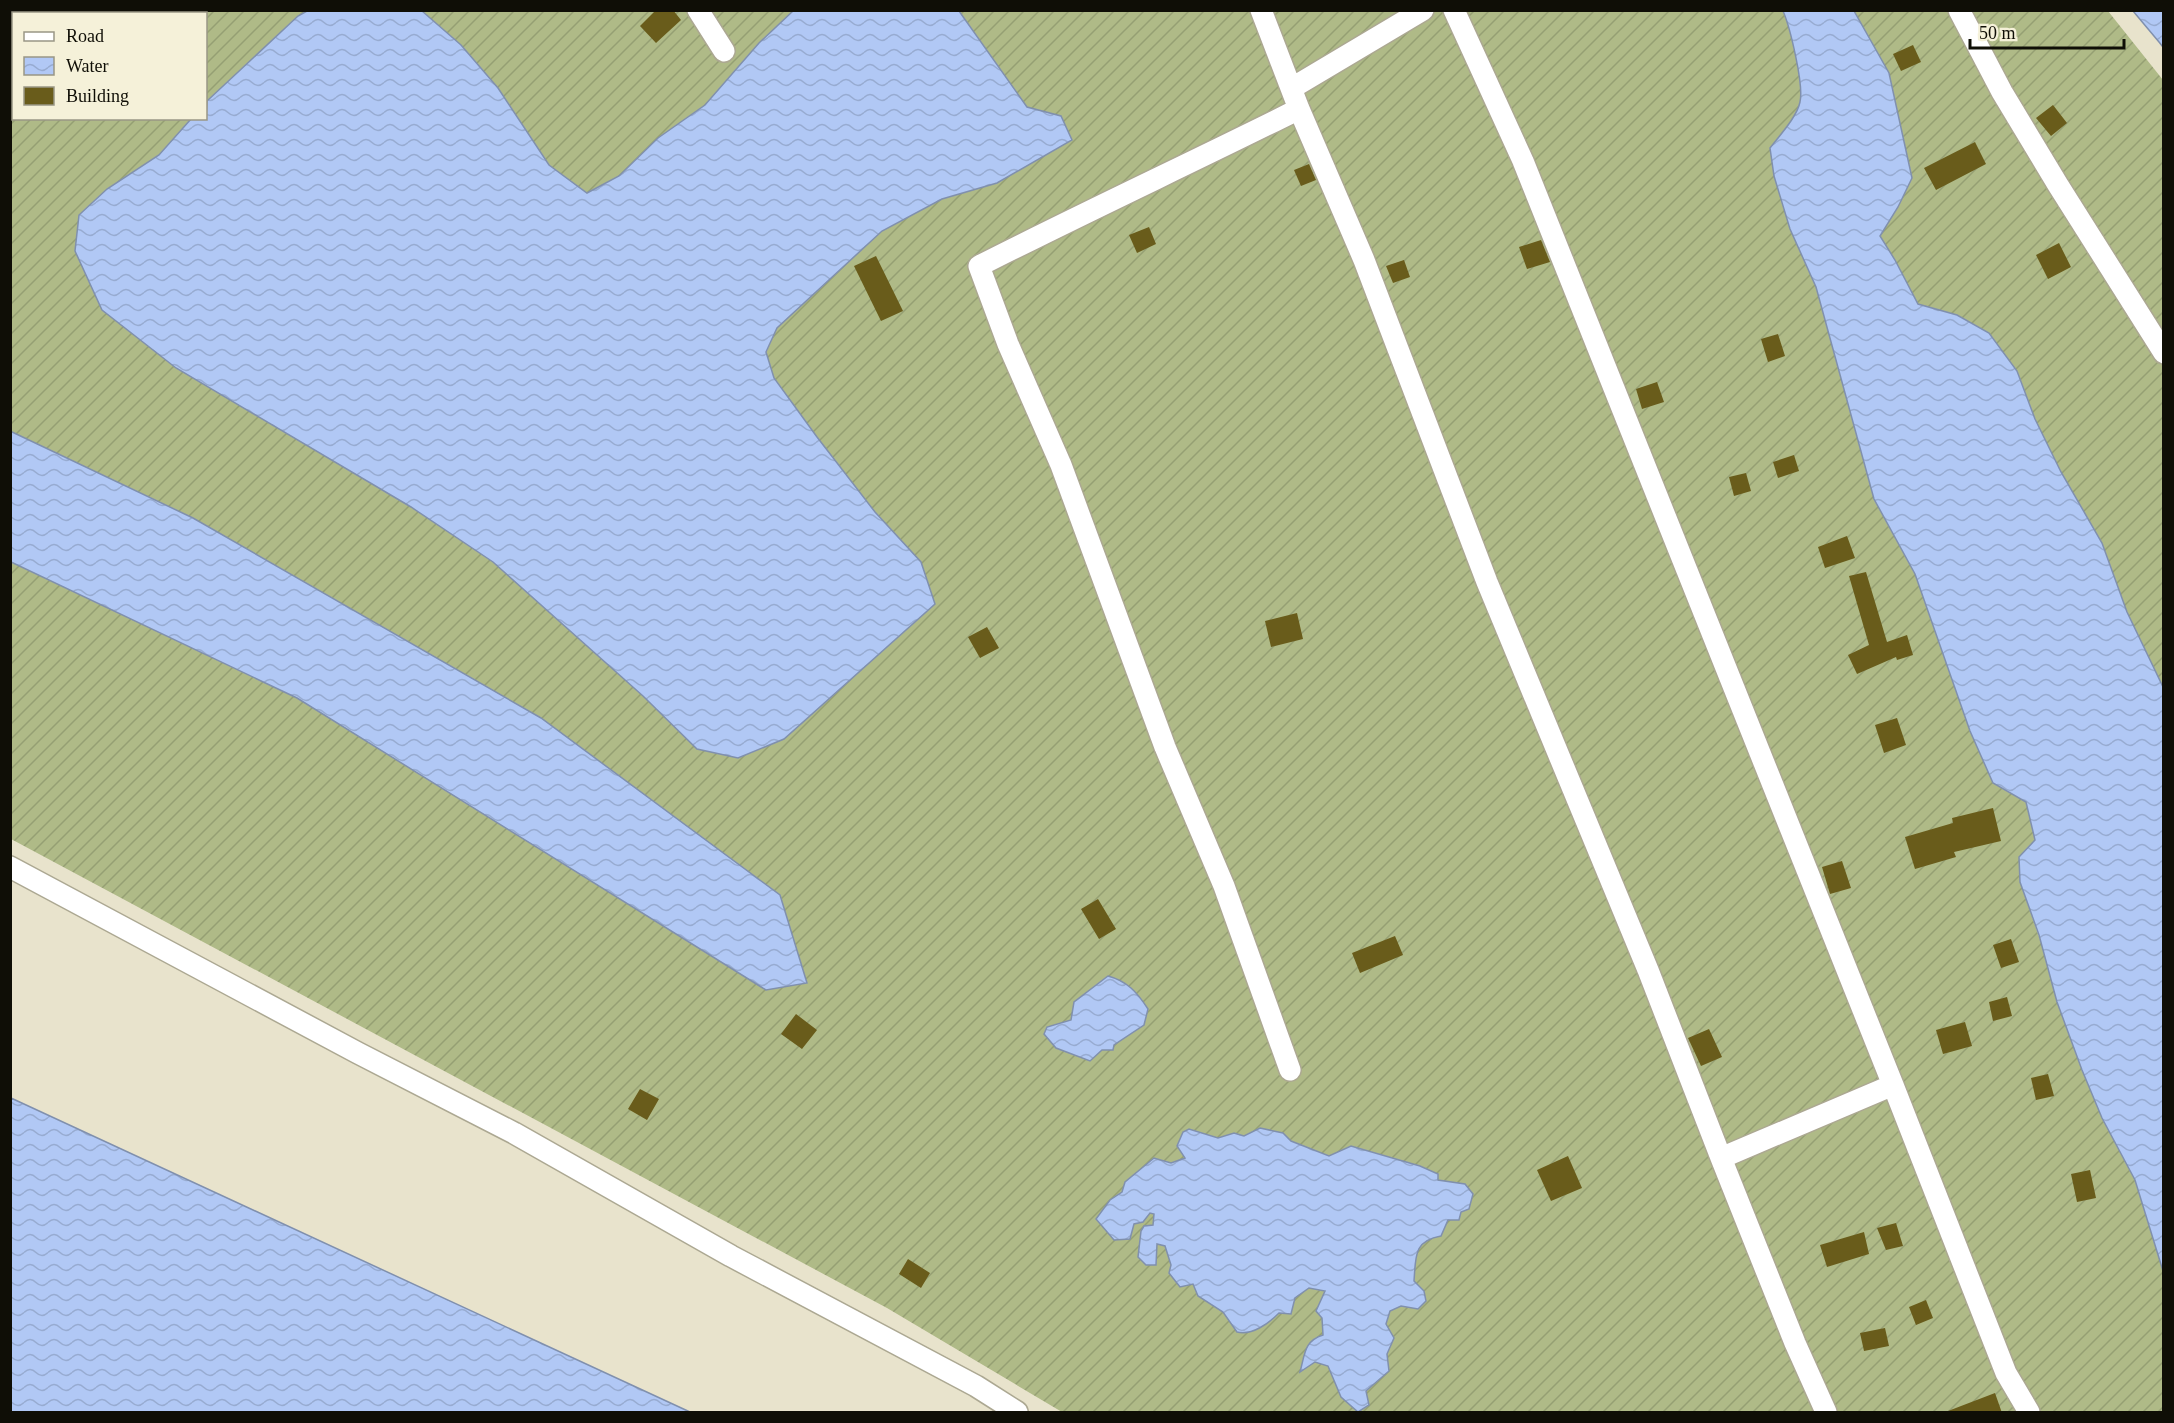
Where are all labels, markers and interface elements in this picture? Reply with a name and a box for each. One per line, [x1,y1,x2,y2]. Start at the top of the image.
legend [12,12,207,120]
scale bar [1970,12,2124,50]
text: 50 m [1979,23,2016,43]
text: Road [66,26,104,46]
text: Water [66,56,109,76]
text: Building [66,86,129,106]

